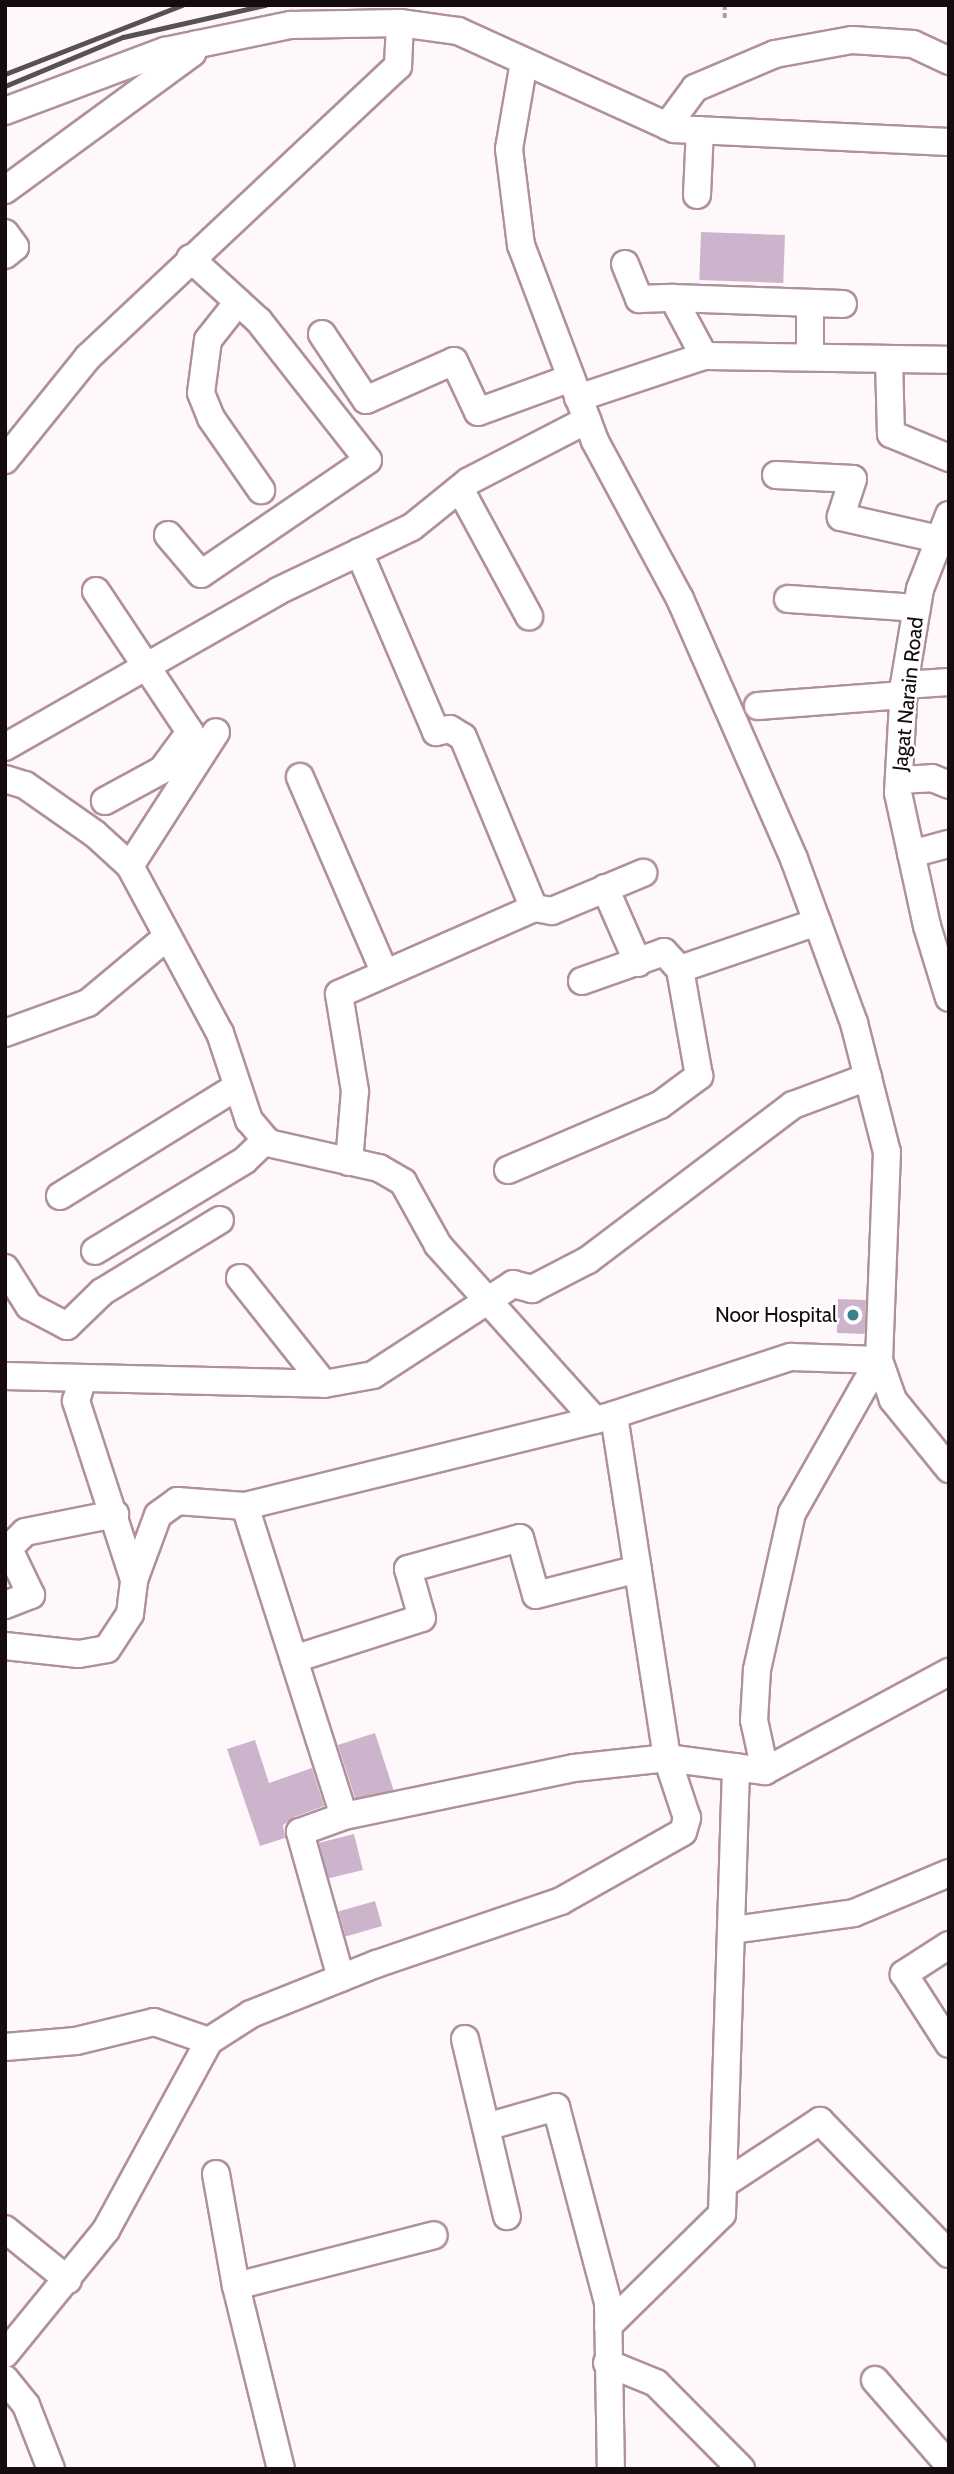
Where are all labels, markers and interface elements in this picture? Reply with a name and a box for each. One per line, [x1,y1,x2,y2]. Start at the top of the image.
street label: Jagat Narain Road [887,616,929,772]
place label: Noor Hospital [715,1302,837,1328]
marker: Noor Hospital [843,1305,863,1325]

